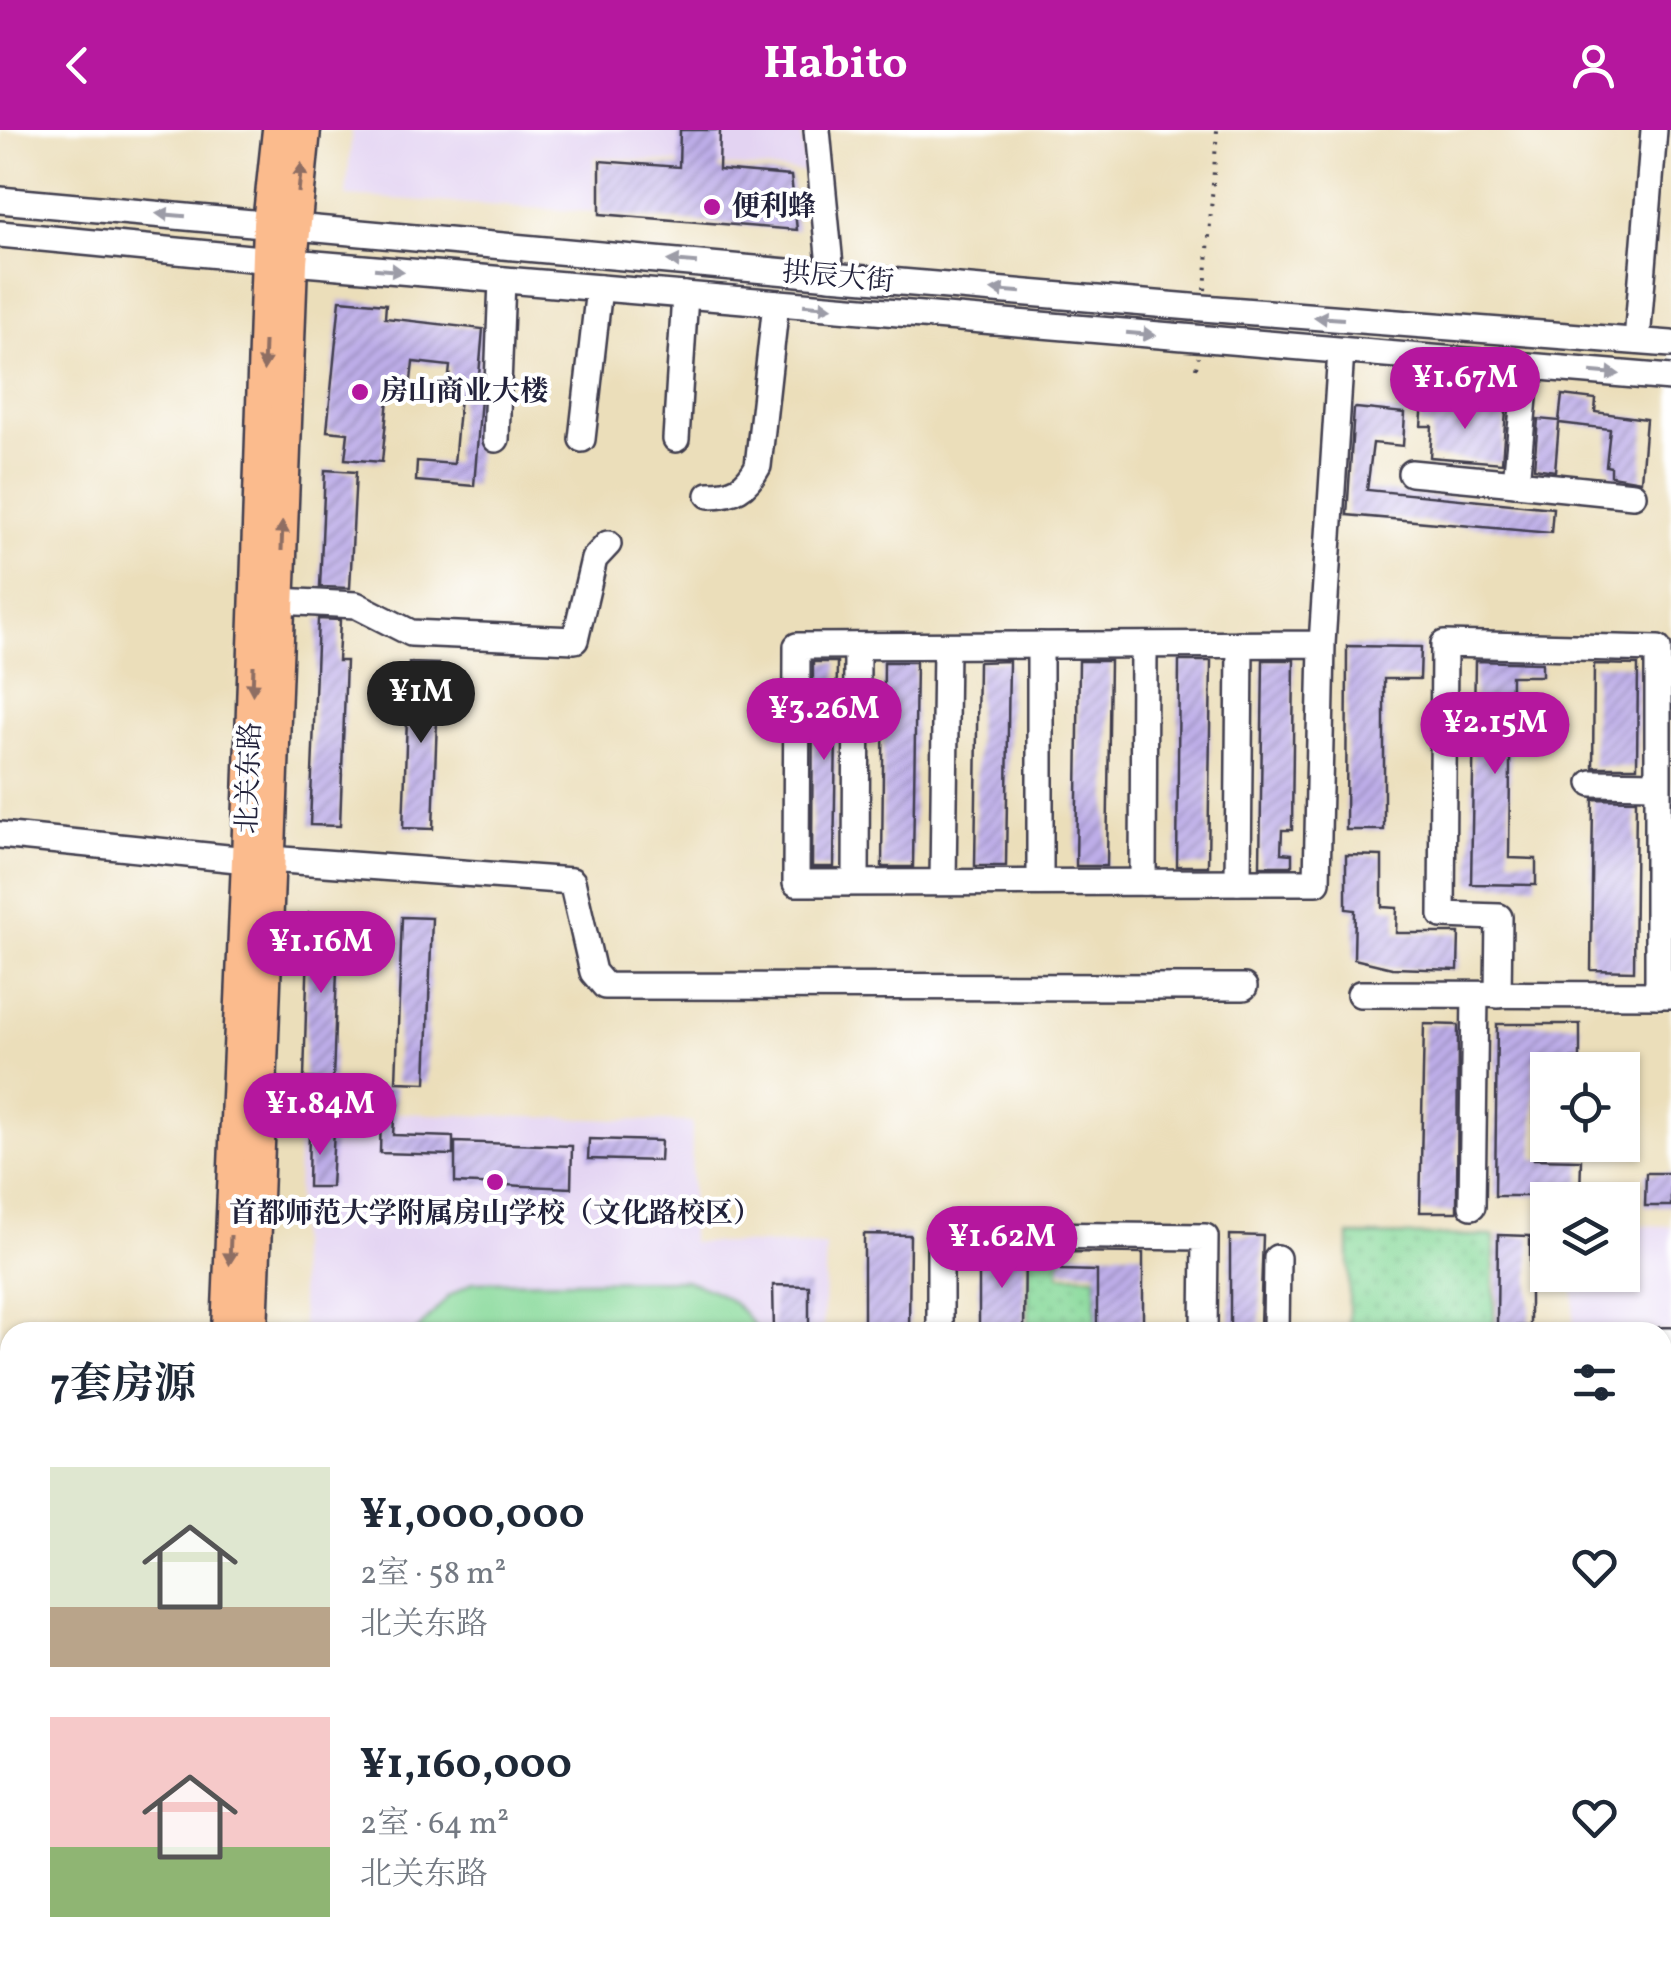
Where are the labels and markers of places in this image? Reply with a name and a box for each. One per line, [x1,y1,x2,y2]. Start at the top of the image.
place label: 便利蜂 [732,188,816,227]
marker: 便利蜂 [701,196,723,218]
pin: ¥1.67M [1384,347,1546,432]
place label: 房山商业大楼 [380,373,548,412]
marker: 房山商业大楼 [349,381,371,403]
pin: ¥1M [373,661,469,746]
pin: ¥3.26M [743,678,905,763]
pin: ¥2.15M [1414,692,1576,777]
pin: ¥1.16M [240,911,402,996]
pin: ¥1.84M [239,1073,401,1158]
marker: 首都师范大学附属房山学校（文化路校区） [484,1171,506,1193]
place label: 首都师范大学附属房山学校（文化路校区） [229,1195,761,1234]
pin: ¥1.62M [921,1206,1083,1291]

